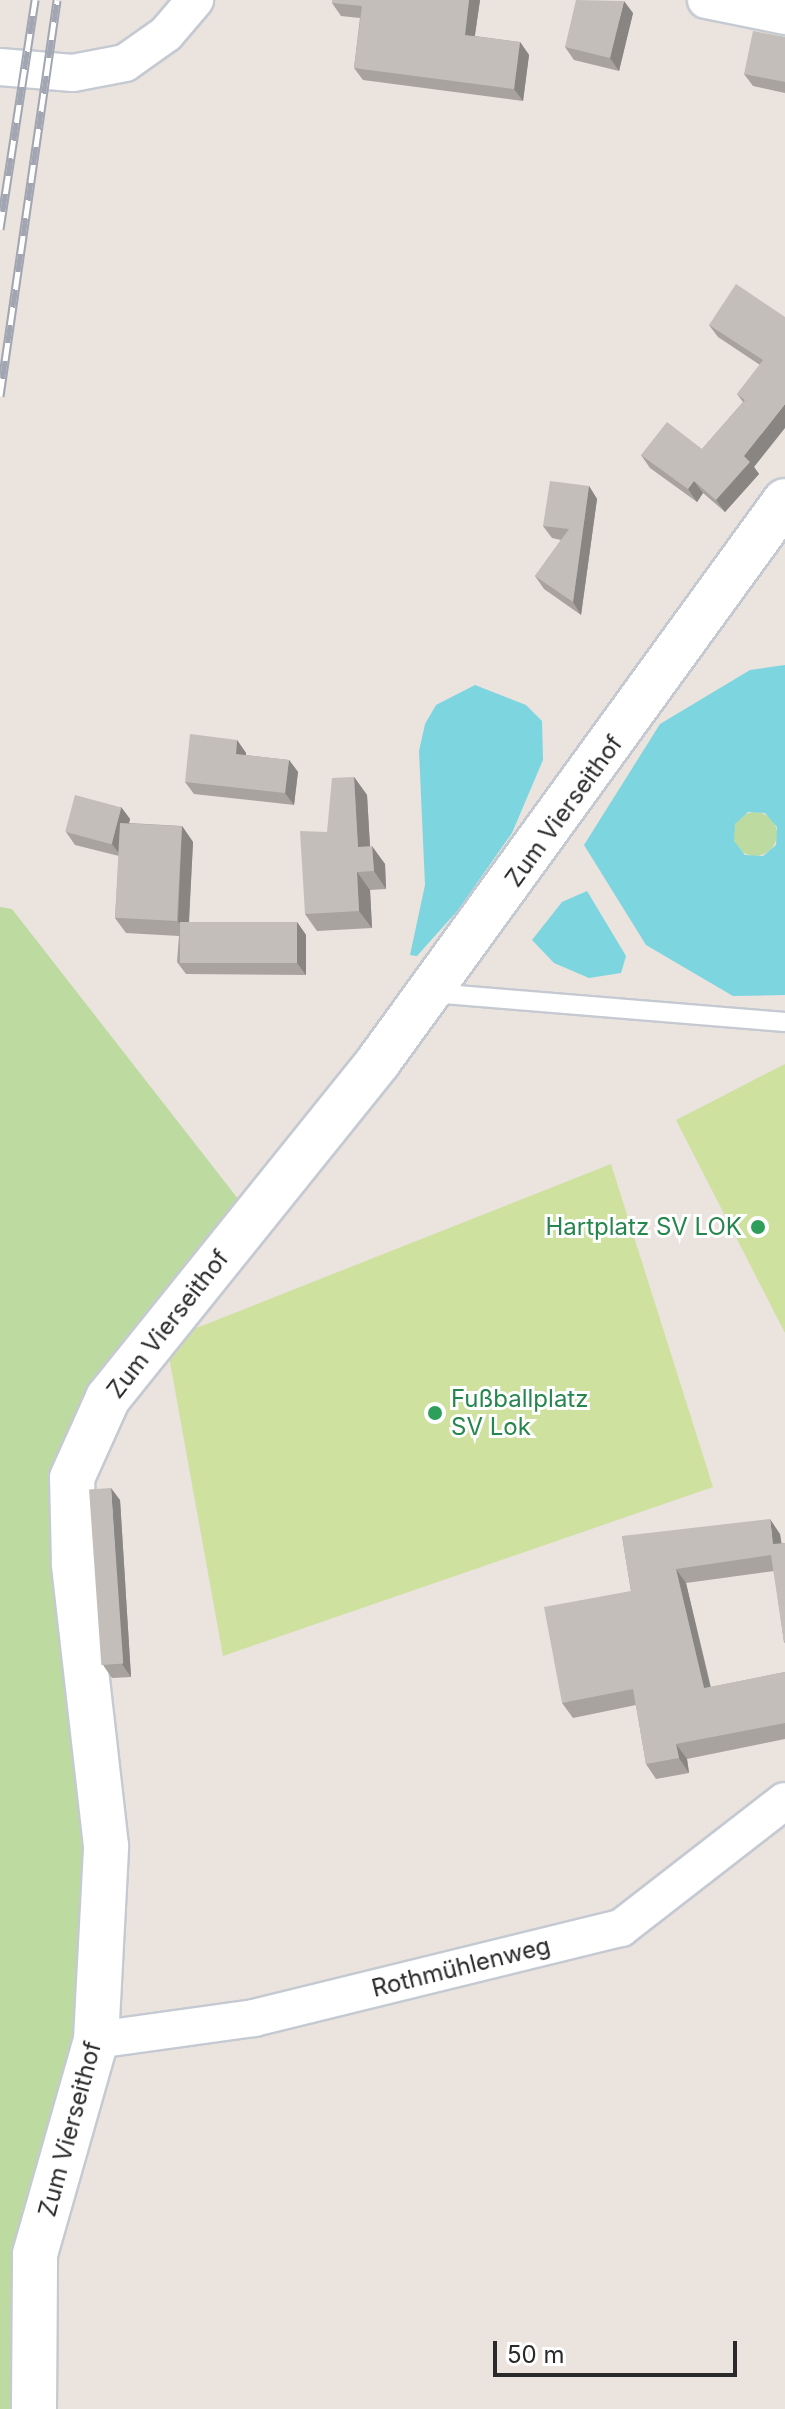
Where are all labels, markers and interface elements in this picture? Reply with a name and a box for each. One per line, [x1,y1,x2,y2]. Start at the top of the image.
street label: Zum Vierseithof [499,730,629,892]
place label: Hartplatz SV LOK [546,1213,742,1241]
marker: Hartplatz SV LOK [749,1218,767,1236]
street label: Zum Vierseithof [101,1244,235,1404]
place label: Fußballplatz SV Lok [451,1385,588,1441]
marker: Fußballplatz SV Lok [426,1404,444,1422]
street label: Rothmühlenweg [369,1931,553,2003]
street label: Zum Vierseithof [33,2038,107,2220]
scale bar [497,2325,741,2375]
text: 50 m [507,2340,565,2369]

